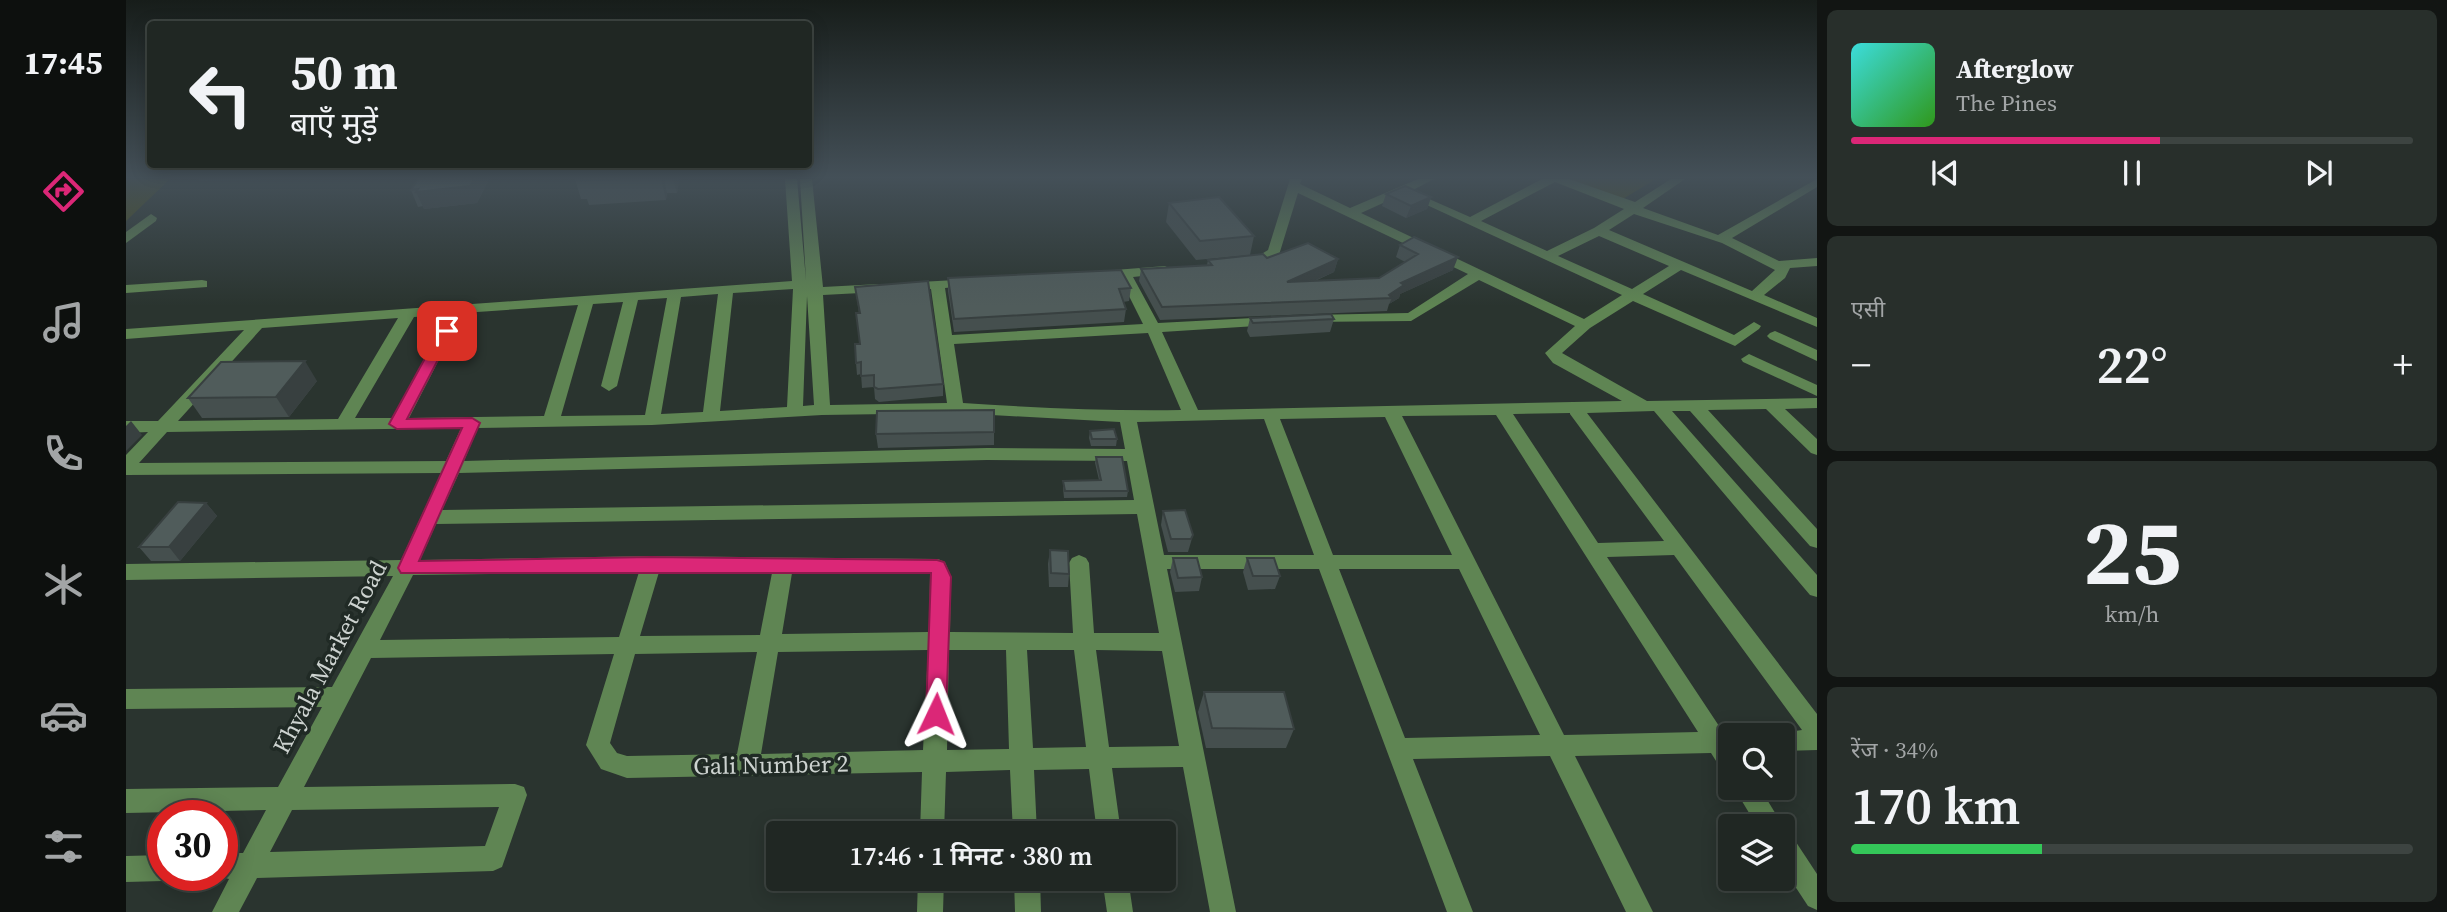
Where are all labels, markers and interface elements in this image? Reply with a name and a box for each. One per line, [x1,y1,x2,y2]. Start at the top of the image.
text: 50 m [290,38,398,105]
text: 17:45 [24,41,102,85]
icon: left [175,49,266,140]
text: Afterglow [1956,51,2074,87]
text: The Pines [1956,87,2057,119]
text: बाएँ मुड़ें [290,102,378,146]
icon: previous [1926,154,1964,192]
icon: pause [2113,154,2151,192]
icon: next [2300,154,2338,192]
icon: directions [39,167,88,216]
text: एसी [1851,293,1885,325]
icon: music [39,298,88,347]
pin [417,301,477,361]
icon: arrive [428,312,466,350]
text: 22° [2096,329,2168,400]
text: − [1851,339,1871,391]
text: + [2393,339,2413,391]
icon: phone [39,429,88,478]
text: 25 [2083,490,2181,614]
street label: Khyala Market Road [265,554,395,759]
icon: climate [39,560,88,609]
text: km/h [2105,598,2159,630]
position arrow [899,677,973,751]
icon: car [39,691,88,740]
map controls [1718,723,1795,891]
button: search [1718,723,1795,800]
text: रेंज · 34% [1851,734,1938,766]
street label: Gali Number 2 [693,747,849,782]
text: 170 km [1851,770,2020,841]
speed limit sign: 30 [147,800,238,891]
button: layers [1718,814,1795,891]
icon: filters [39,822,88,871]
text: 17:46 · 1 मिनट · 380 m [850,838,1092,874]

